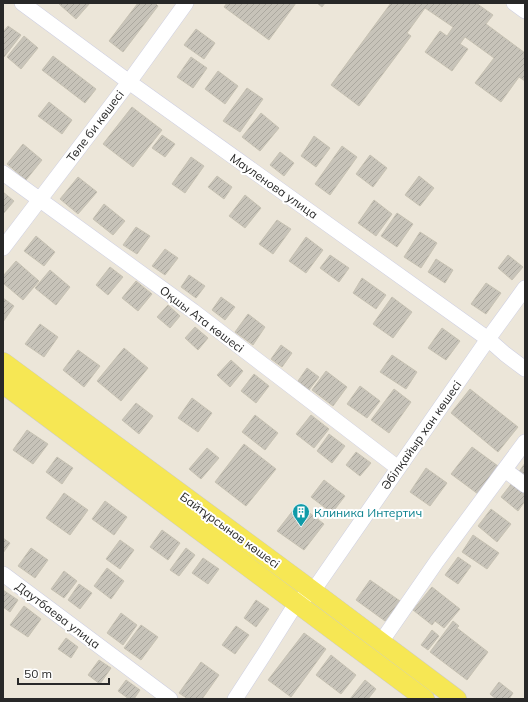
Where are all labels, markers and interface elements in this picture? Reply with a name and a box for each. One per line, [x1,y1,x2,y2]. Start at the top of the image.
street label: Төле би көшесі [63,87,127,165]
street label: Мауленова улица [227,150,321,222]
street label: Оқшы Ата көшесі [157,283,247,356]
street label: Әбілқайыр хан көшесі [378,378,464,492]
street label: Байтұрсынов көшесі [177,489,283,571]
building icon: Клиника Интертич [291,502,311,527]
place label: Клиника Интертич [314,505,422,520]
street label: Даутбаева улица [13,578,103,652]
scale bar [18,660,109,686]
text: 50 m [24,666,52,681]

